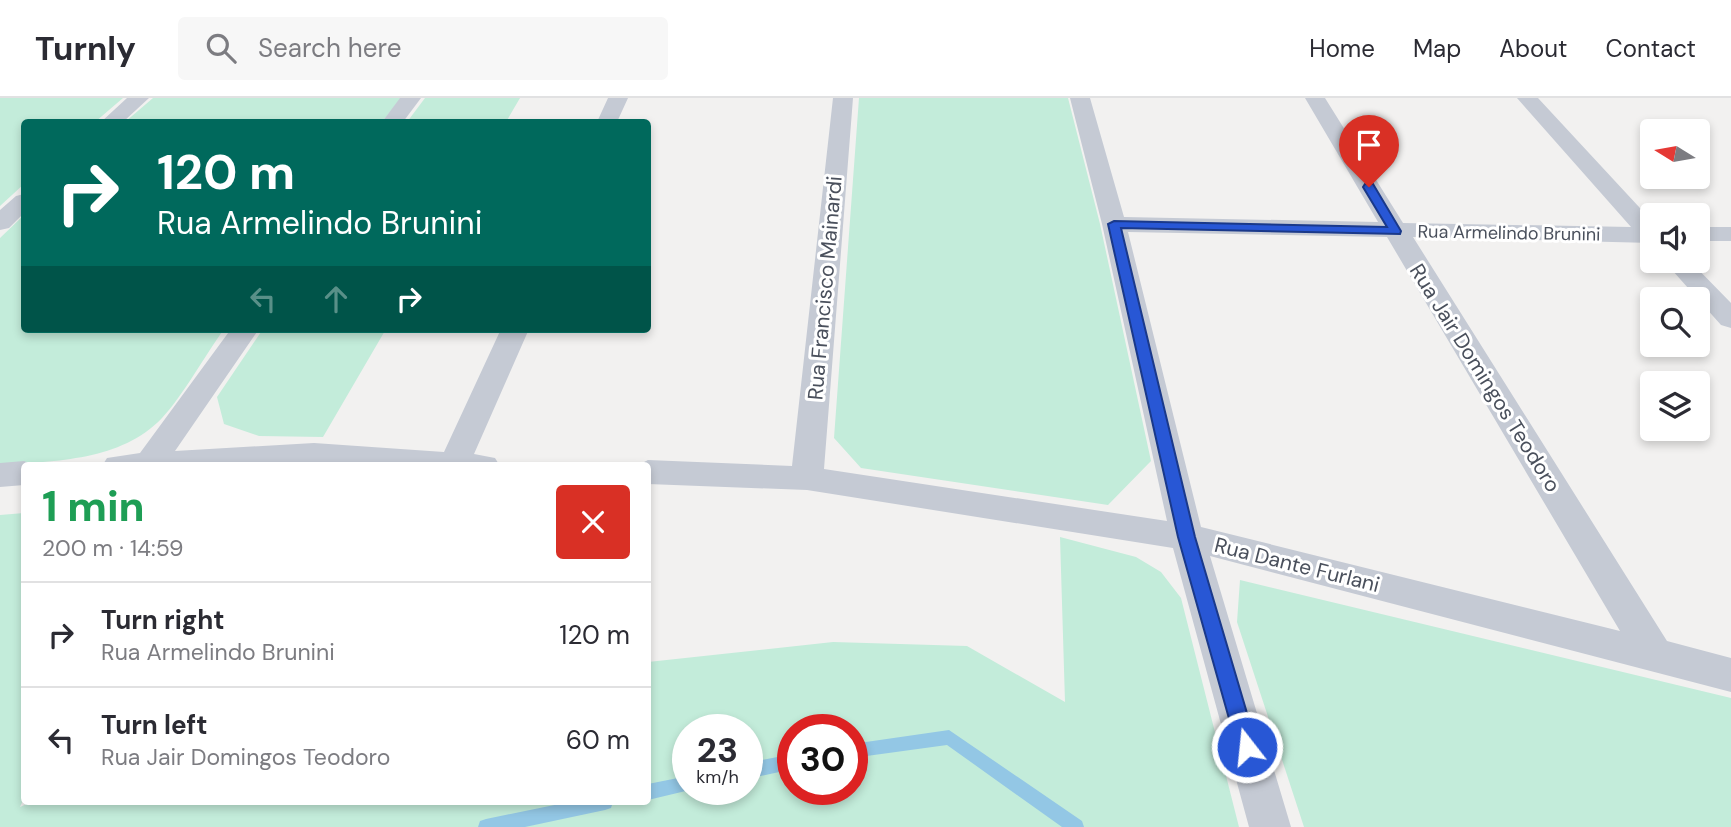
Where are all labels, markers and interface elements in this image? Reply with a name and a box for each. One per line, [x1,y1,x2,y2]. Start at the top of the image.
search box [178,17,668,80]
text: Turnly [35,27,136,70]
icon: search [202,29,240,67]
text: Search here [258,31,401,65]
text: Home [1309,33,1375,64]
text: Map [1413,33,1461,64]
text: About [1499,33,1568,64]
text: Contact [1606,33,1696,64]
pin [1339,115,1399,187]
north arrow [1640,119,1710,189]
map controls [1640,119,1710,441]
icon: arrive [1350,126,1388,164]
text: 120 m [157,140,295,204]
icon: right [42,147,133,238]
street label: Rua Francisco Mainardi [801,175,849,401]
text: Rua Armelindo Brunini [157,202,482,244]
button: sound [1640,203,1710,273]
street label: Rua Armelindo Brunini [1417,219,1601,247]
street label: Rua Jair Domingos Teodoro [1403,259,1567,497]
icon: left [244,280,282,318]
icon: ahead [317,280,355,318]
icon: right [390,280,428,318]
button: search [1640,287,1710,357]
button: layers [1640,371,1710,441]
text: 1 min [42,479,145,534]
button: close [556,485,630,559]
street label: Rua Dante Furlani [1212,531,1382,599]
text: 200 m · 14:59 [42,533,183,563]
text: Turn right [101,603,225,637]
icon: right [42,616,80,654]
text: 120 m [559,618,630,652]
text: Rua Armelindo Brunini [101,637,335,667]
text: Turn left [101,708,208,742]
position arrow [1210,710,1284,784]
speed limit sign: 30 [777,714,868,805]
icon: left [42,721,80,759]
text: 60 m [566,723,630,757]
text: 23 [697,727,738,773]
text: Rua Jair Domingos Teodoro [101,742,390,772]
text: km/h [696,765,739,789]

